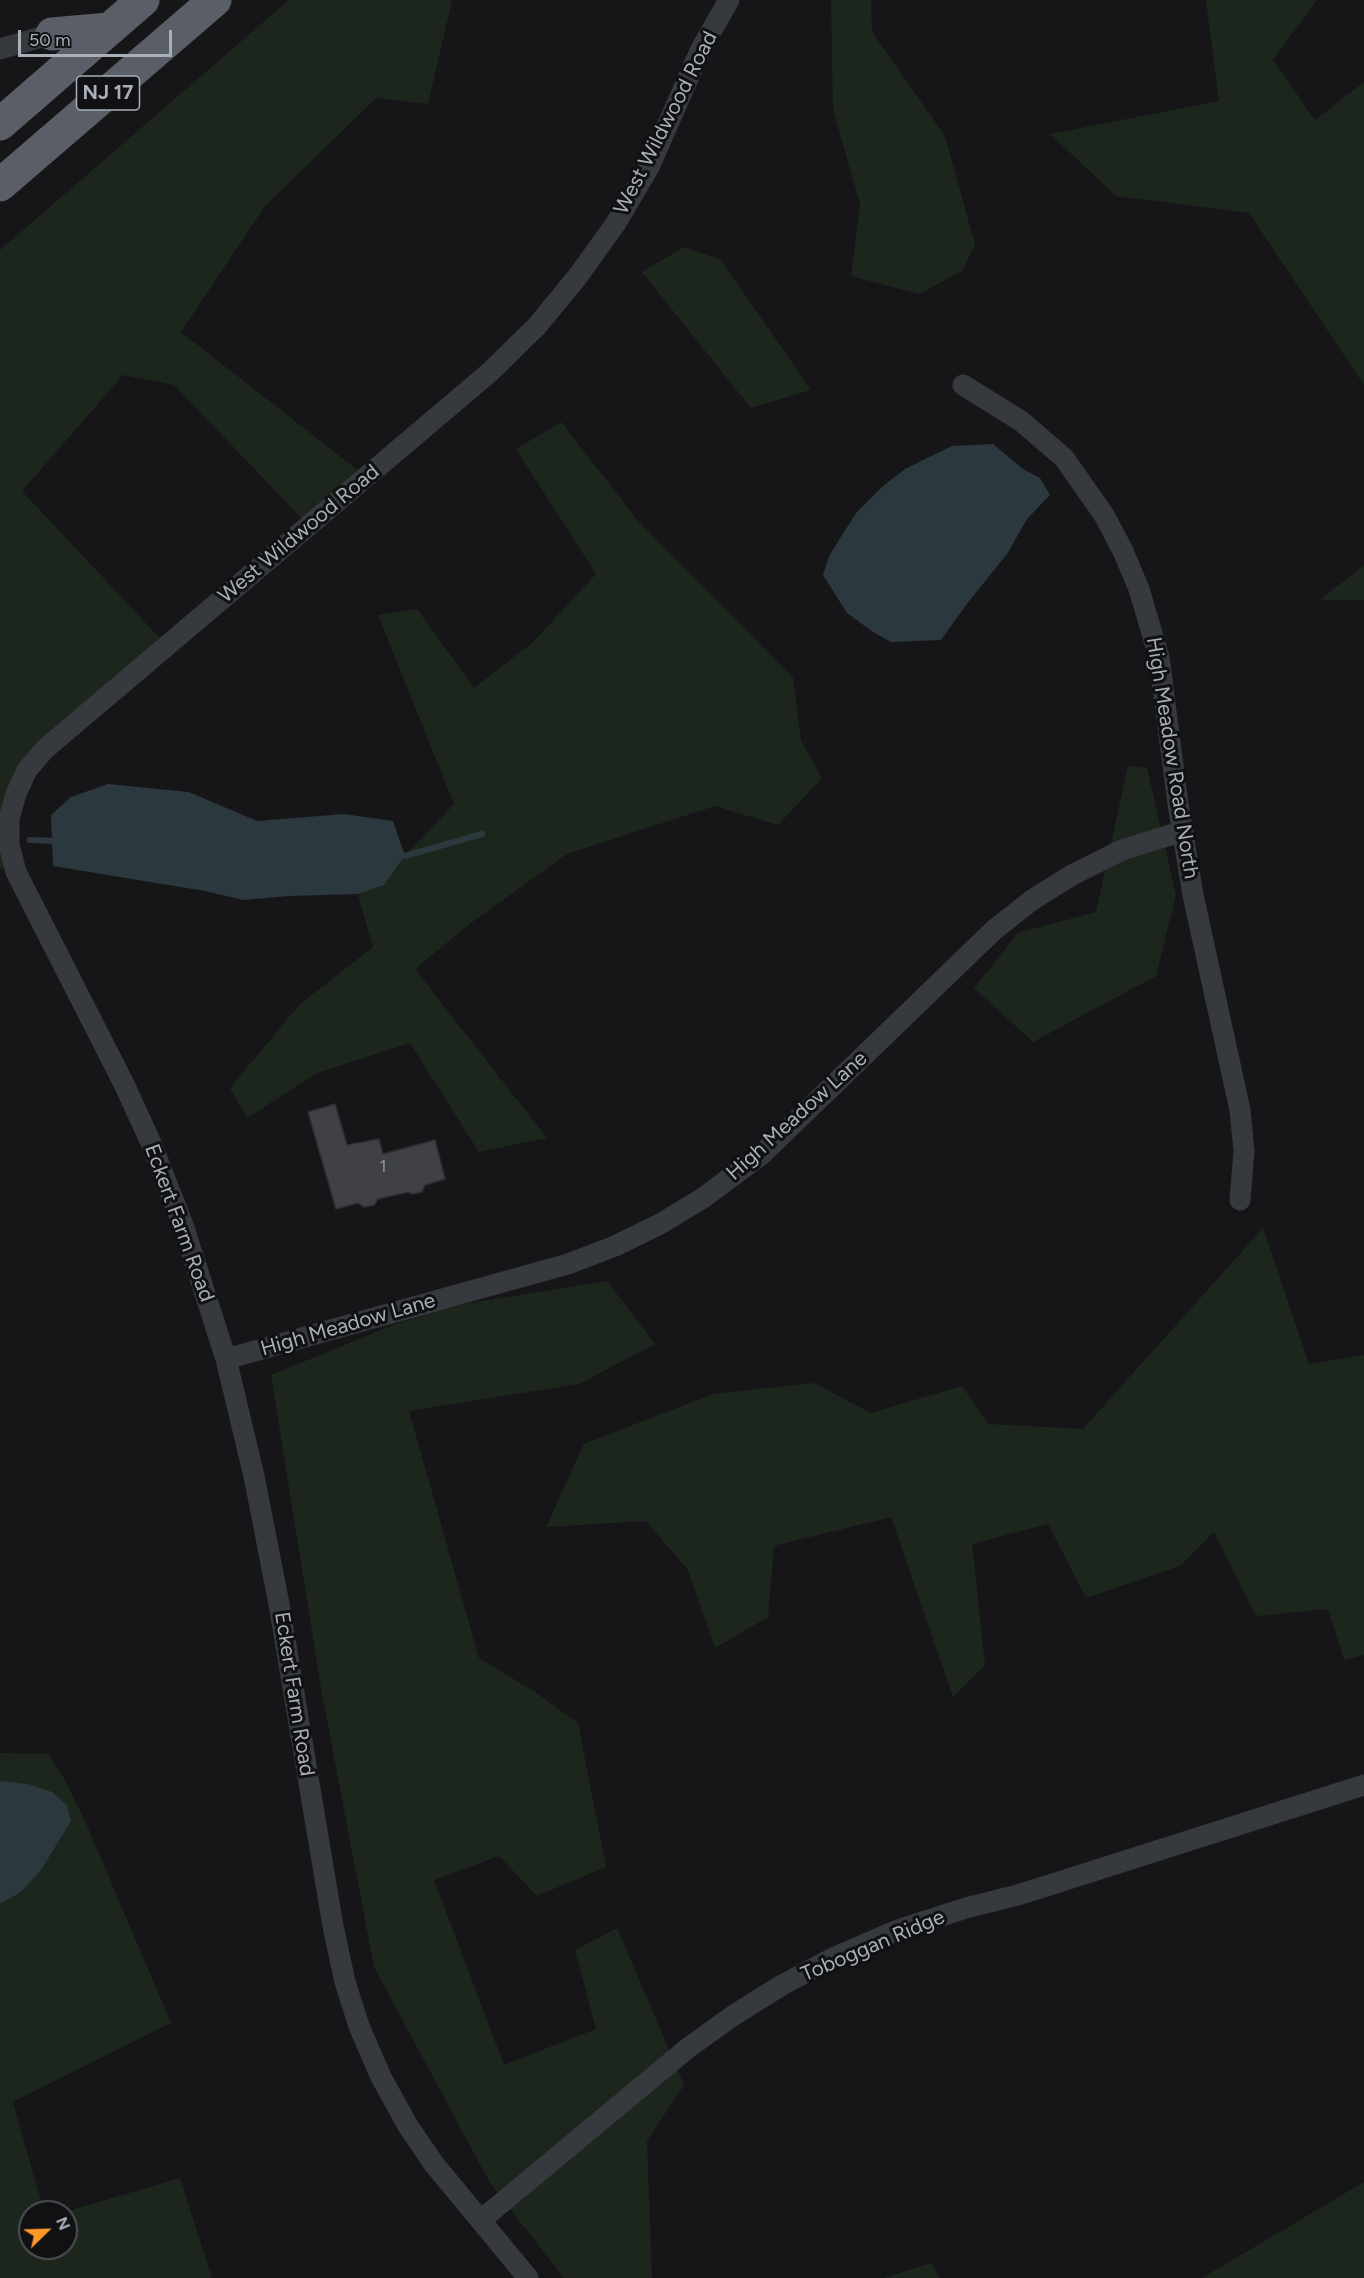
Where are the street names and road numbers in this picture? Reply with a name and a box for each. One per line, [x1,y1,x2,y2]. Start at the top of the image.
street label: West Wildwood Road [609,27,723,219]
road number: NJ 17 [76,76,140,110]
street label: West Wildwood Road [214,459,384,609]
street label: High Meadow Road North [1140,635,1204,881]
street label: High Meadow Lane [722,1046,872,1186]
street label: Eckert Farm Road [139,1141,219,1305]
street label: High Meadow Lane [258,1288,438,1362]
street label: Eckert Farm Road [269,1610,319,1778]
street label: Toboggan Ridge [797,1904,949,1988]

